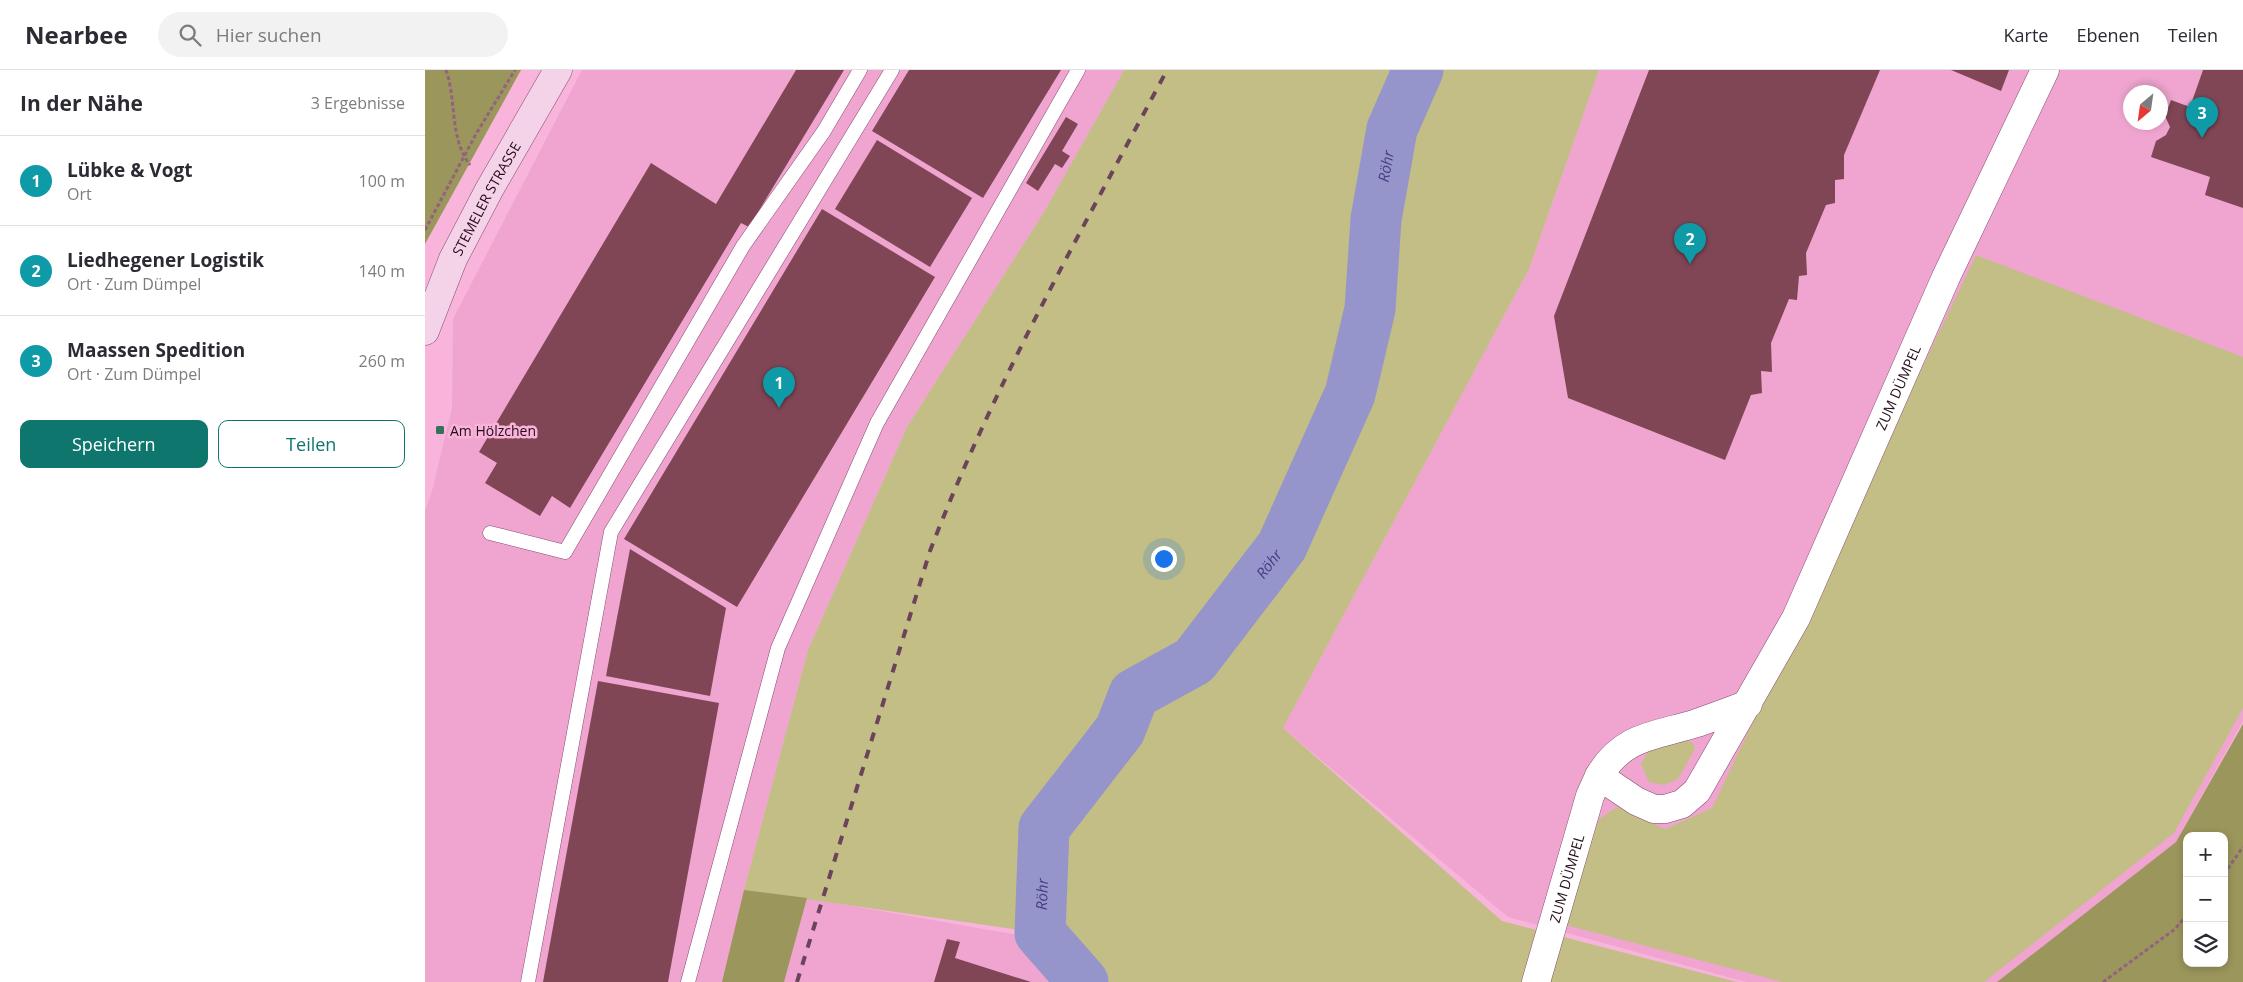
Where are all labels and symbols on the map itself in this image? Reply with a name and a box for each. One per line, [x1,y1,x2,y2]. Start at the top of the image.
north arrow [2123,85,2168,130]
pin: 3 [2186,97,2218,138]
street label: STEMELER STRASSE [447,138,524,259]
water label: Röhr [1373,148,1398,183]
pin: 2 [1674,223,1706,264]
street label: ZUM DÜMPEL [1870,342,1925,433]
pin: 1 [763,367,795,408]
place label: Am Hölzchen [450,421,536,440]
marker: Am Hölzchen [434,424,446,436]
water label: Röhr [1251,544,1287,582]
your location [1151,546,1177,572]
street label: ZUM DÜMPEL [1544,832,1588,925]
water label: Röhr [1031,877,1052,910]

